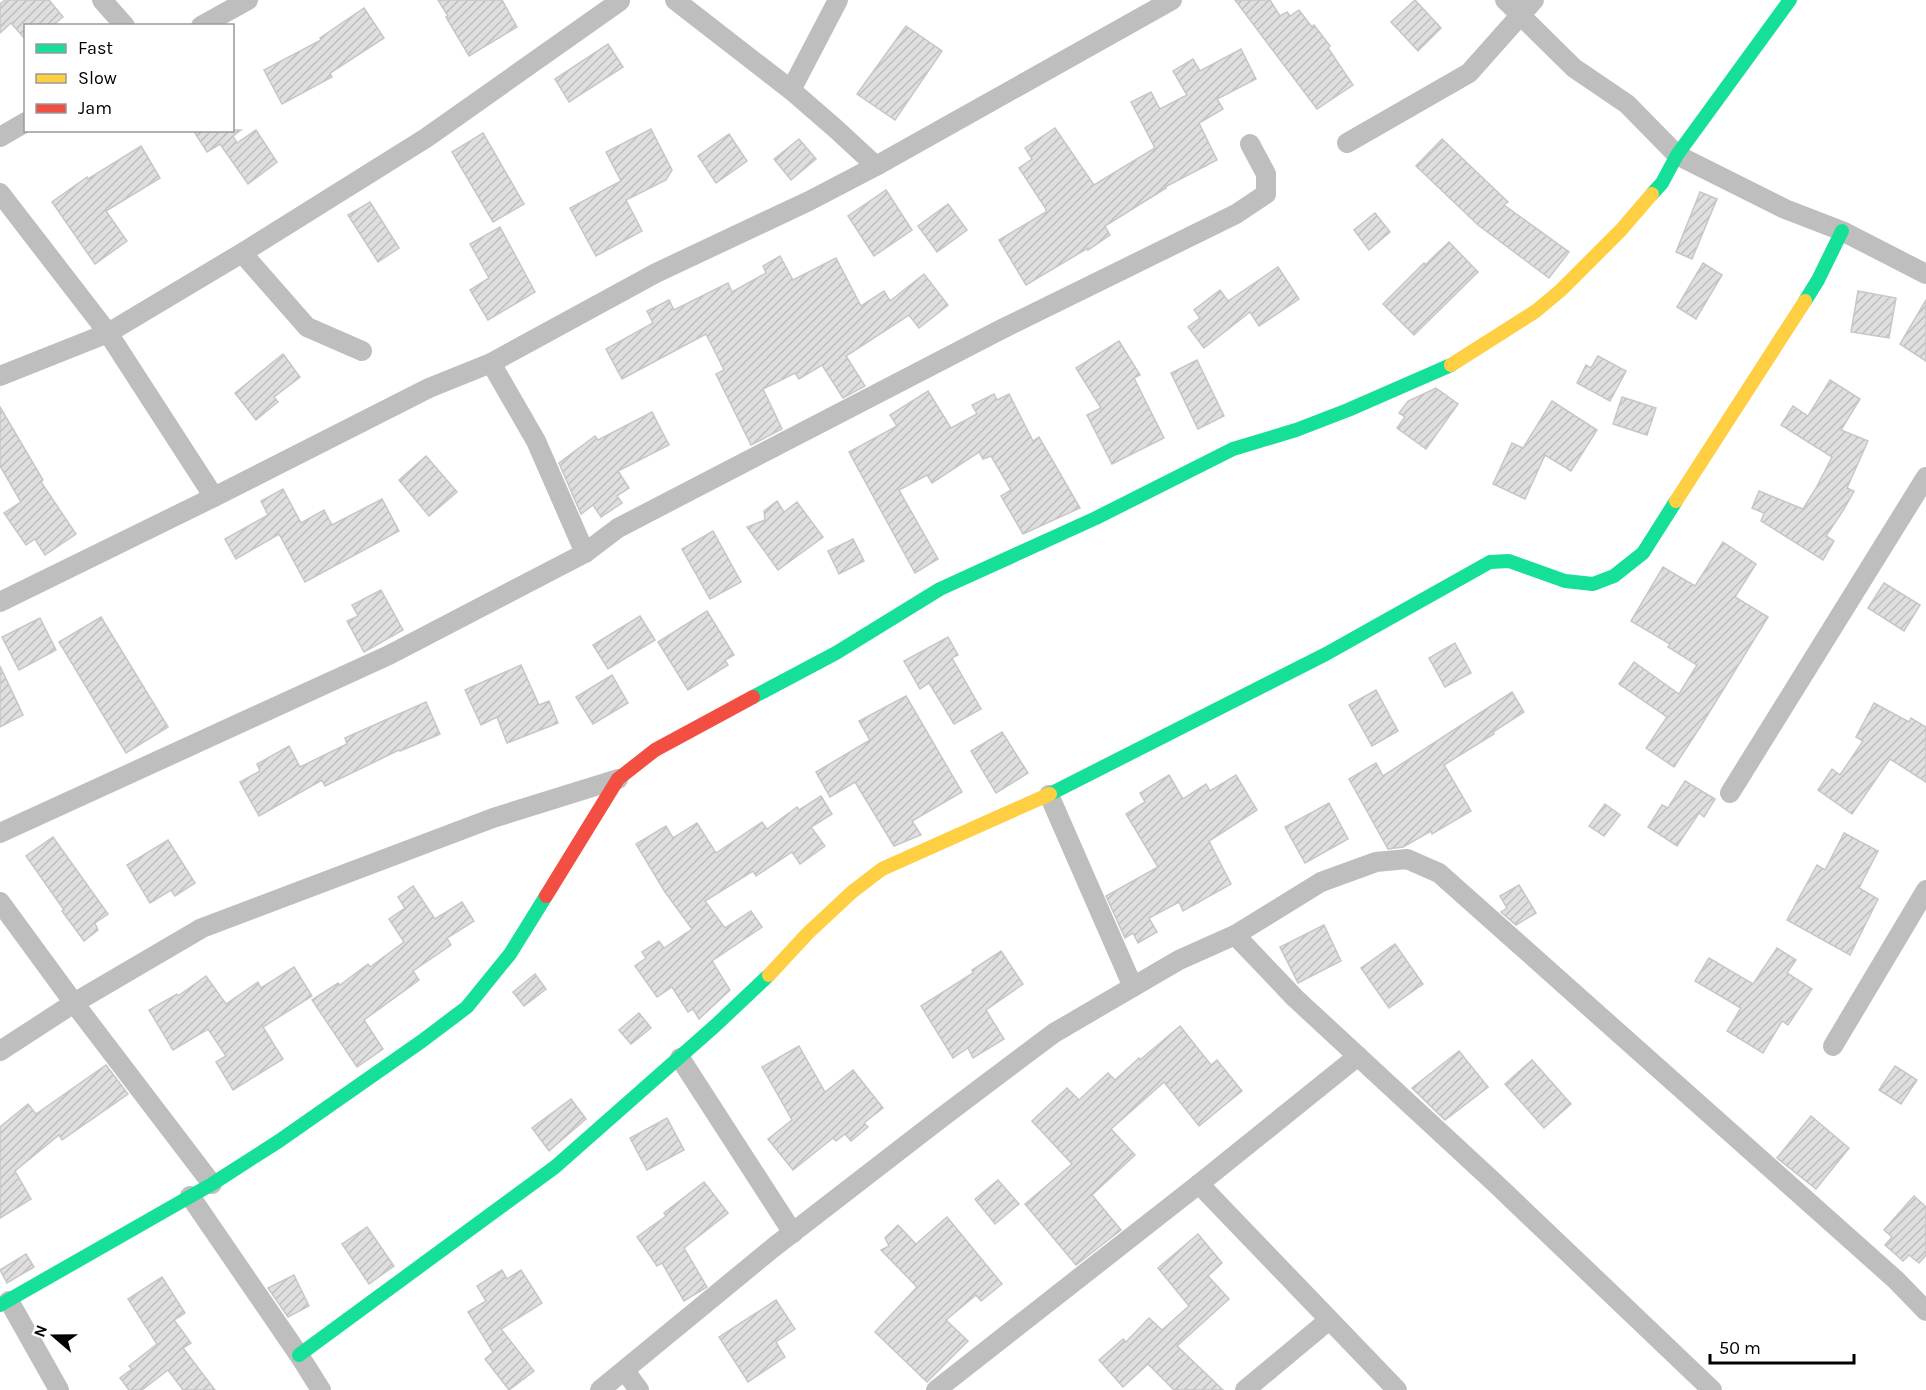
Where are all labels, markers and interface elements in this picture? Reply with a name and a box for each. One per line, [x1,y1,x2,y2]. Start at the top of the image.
legend [24,24,234,132]
text: Fast [78,37,113,59]
text: Slow [78,67,117,89]
text: Jam [78,97,112,119]
north arrow [24,1306,84,1366]
text: N [29,1322,51,1340]
scale bar [1710,1327,1854,1365]
text: 50 m [1719,1337,1761,1359]

